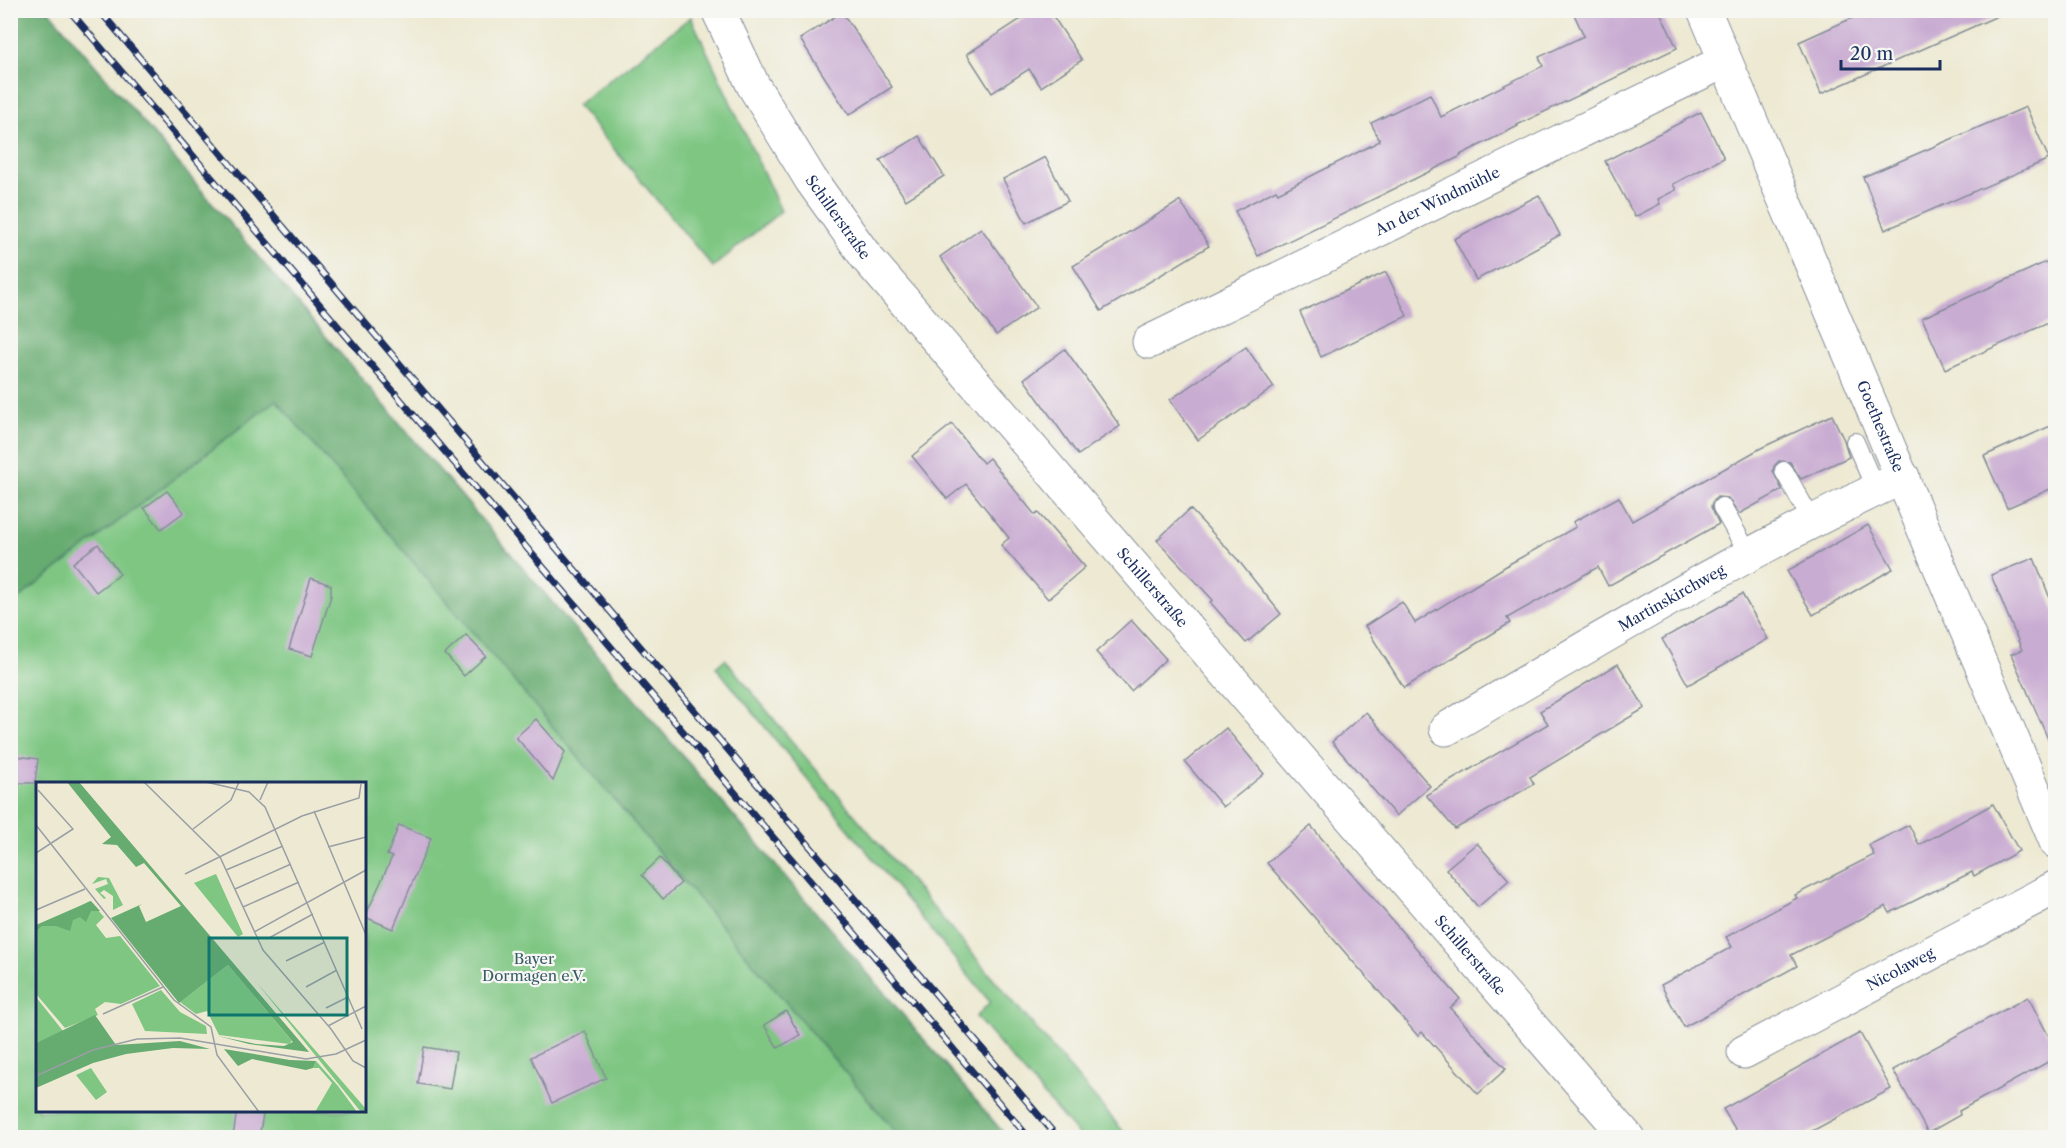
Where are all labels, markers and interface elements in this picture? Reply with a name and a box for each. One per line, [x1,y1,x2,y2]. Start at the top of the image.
scale bar [1841,33,1940,71]
text: 20 m [1850,43,1894,65]
street label: An der Windmühle [1371,162,1503,240]
street label: Schillerstraße [802,171,875,263]
street label: Goethestraße [1853,377,1908,475]
street label: Schillerstraße [1113,544,1192,631]
street label: Martinskirchweg [1615,560,1728,635]
inset map [36,782,366,1112]
street label: Schillerstraße [1431,911,1510,999]
street label: Nicolaweg [1863,943,1938,995]
park label: Bayer Dormagen e.V. [482,949,586,985]

